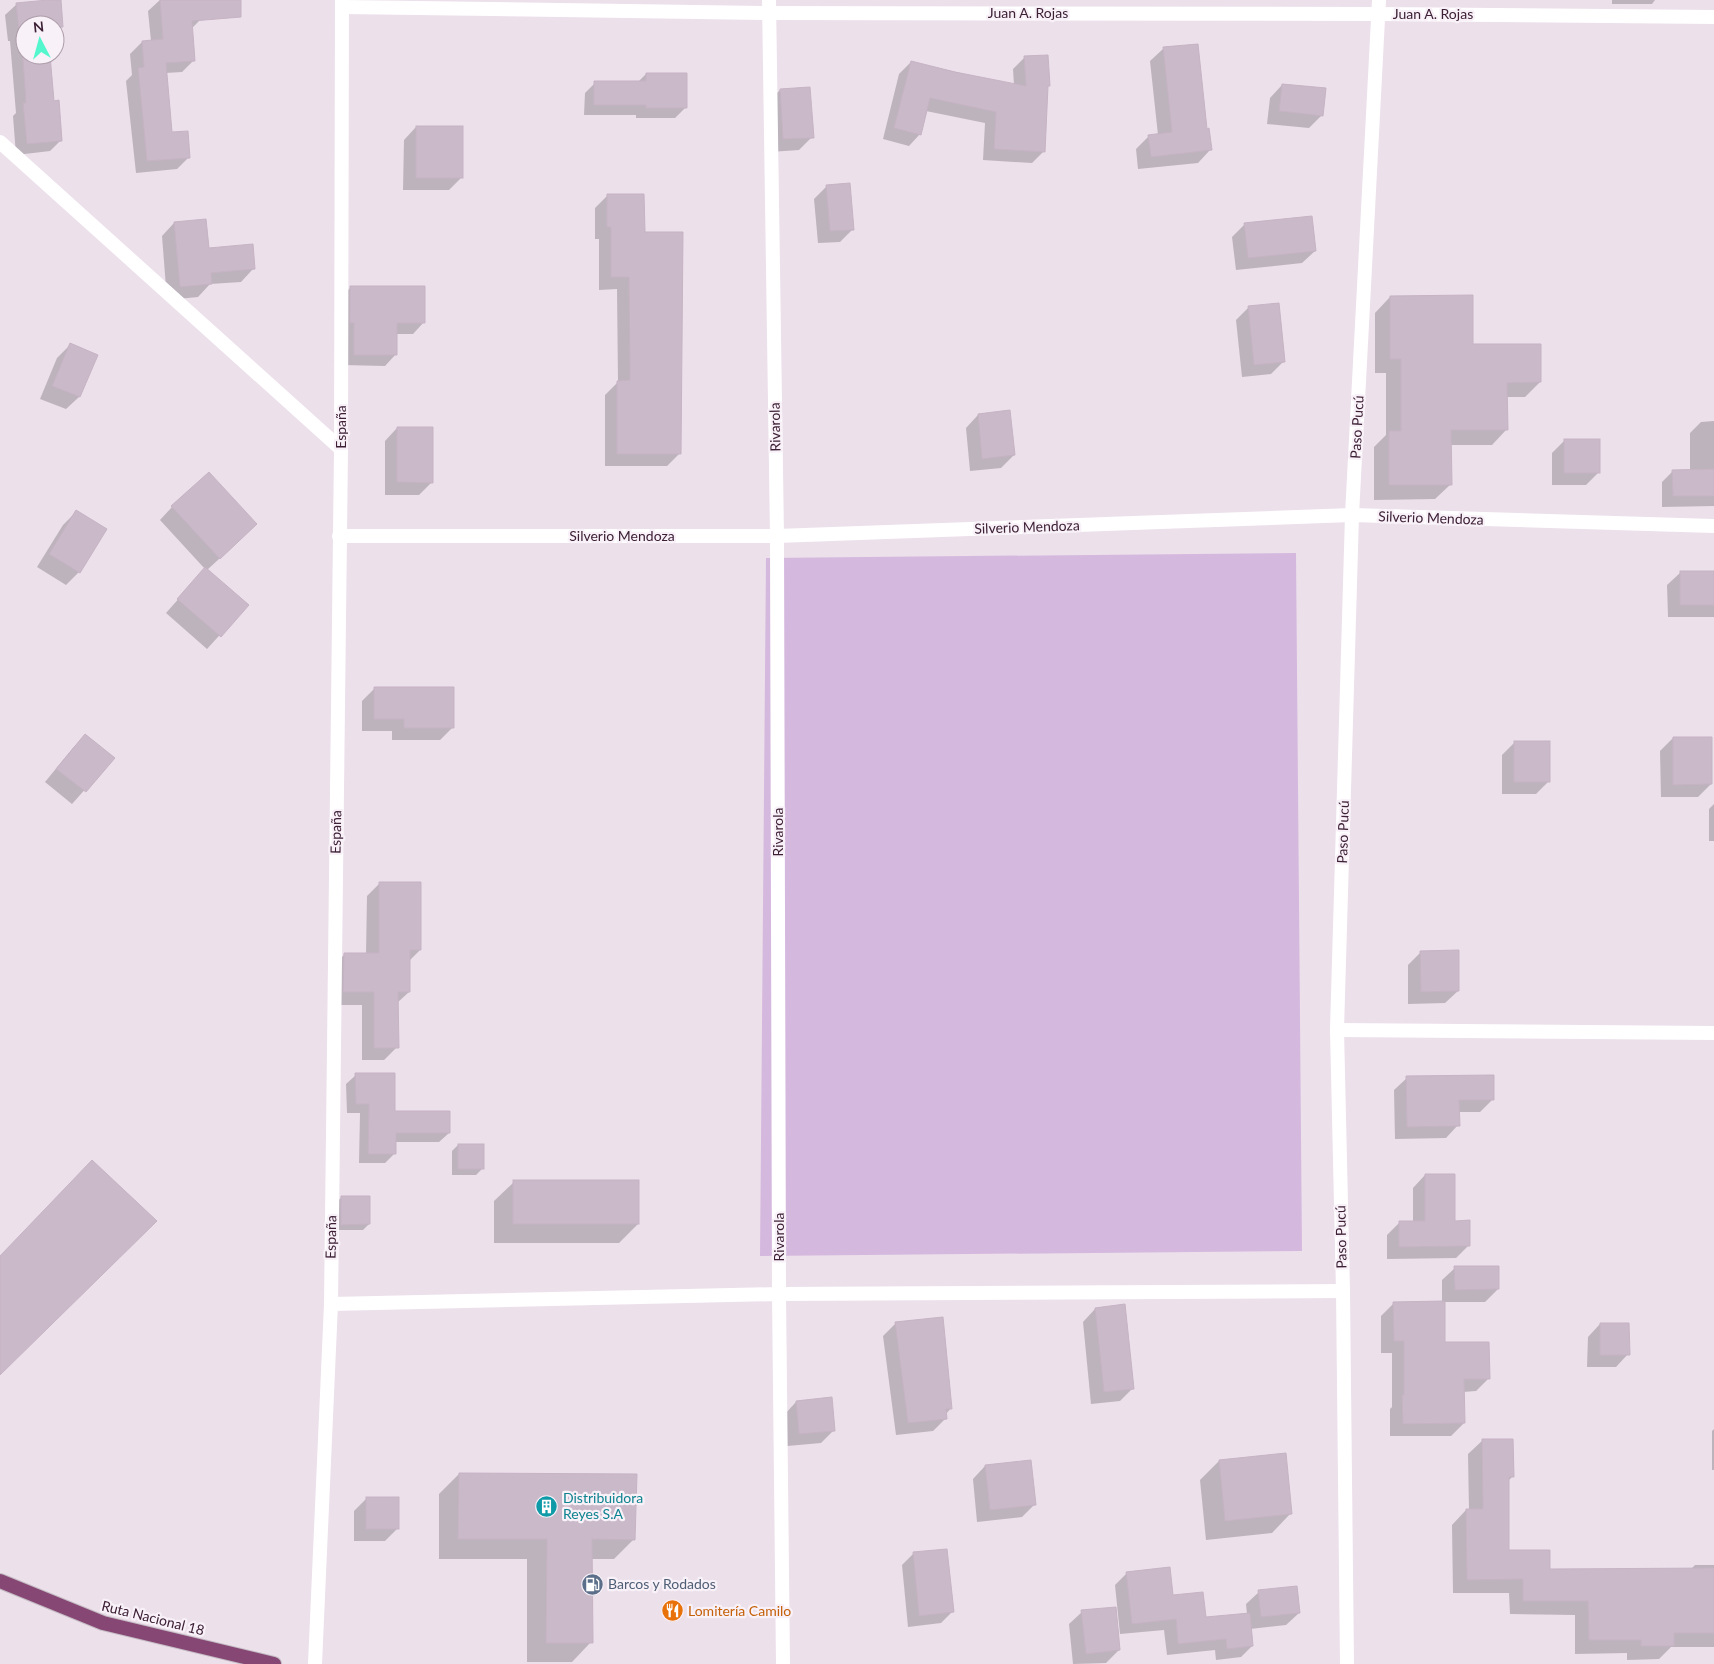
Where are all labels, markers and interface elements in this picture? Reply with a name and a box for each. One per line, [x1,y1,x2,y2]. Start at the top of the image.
street label: Juan A. Rojas [988,4,1068,21]
street label: Juan A. Rojas [1393,5,1473,22]
north arrow [15,15,65,65]
text: N [32,18,45,36]
street label: Paso Pucú [1346,395,1367,459]
street label: Rivarola [766,402,783,452]
street label: España [332,405,349,449]
street label: Silverio Mendoza [1378,507,1484,528]
street label: Silverio Mendoza [974,516,1080,537]
street label: Silverio Mendoza [569,527,675,544]
street label: Paso Pucú [1333,800,1352,864]
street label: Rivarola [769,807,786,857]
street label: España [327,810,344,854]
street label: Paso Pucú [1331,1205,1350,1269]
street label: Rivarola [770,1212,787,1262]
street label: España [322,1215,339,1259]
place label: Distribuidora Reyes S.A [563,1489,643,1522]
building icon: Distribuidora Reyes S.A [535,1494,559,1518]
fuel station icon: Barcos y Rodados [580,1572,604,1596]
place label: Barcos y Rodados [608,1575,716,1592]
street label: Ruta Nacional 18 [100,1597,206,1638]
restaurant icon: Lomitería Camilo [660,1599,684,1623]
place label: Lomitería Camilo [688,1602,791,1619]

